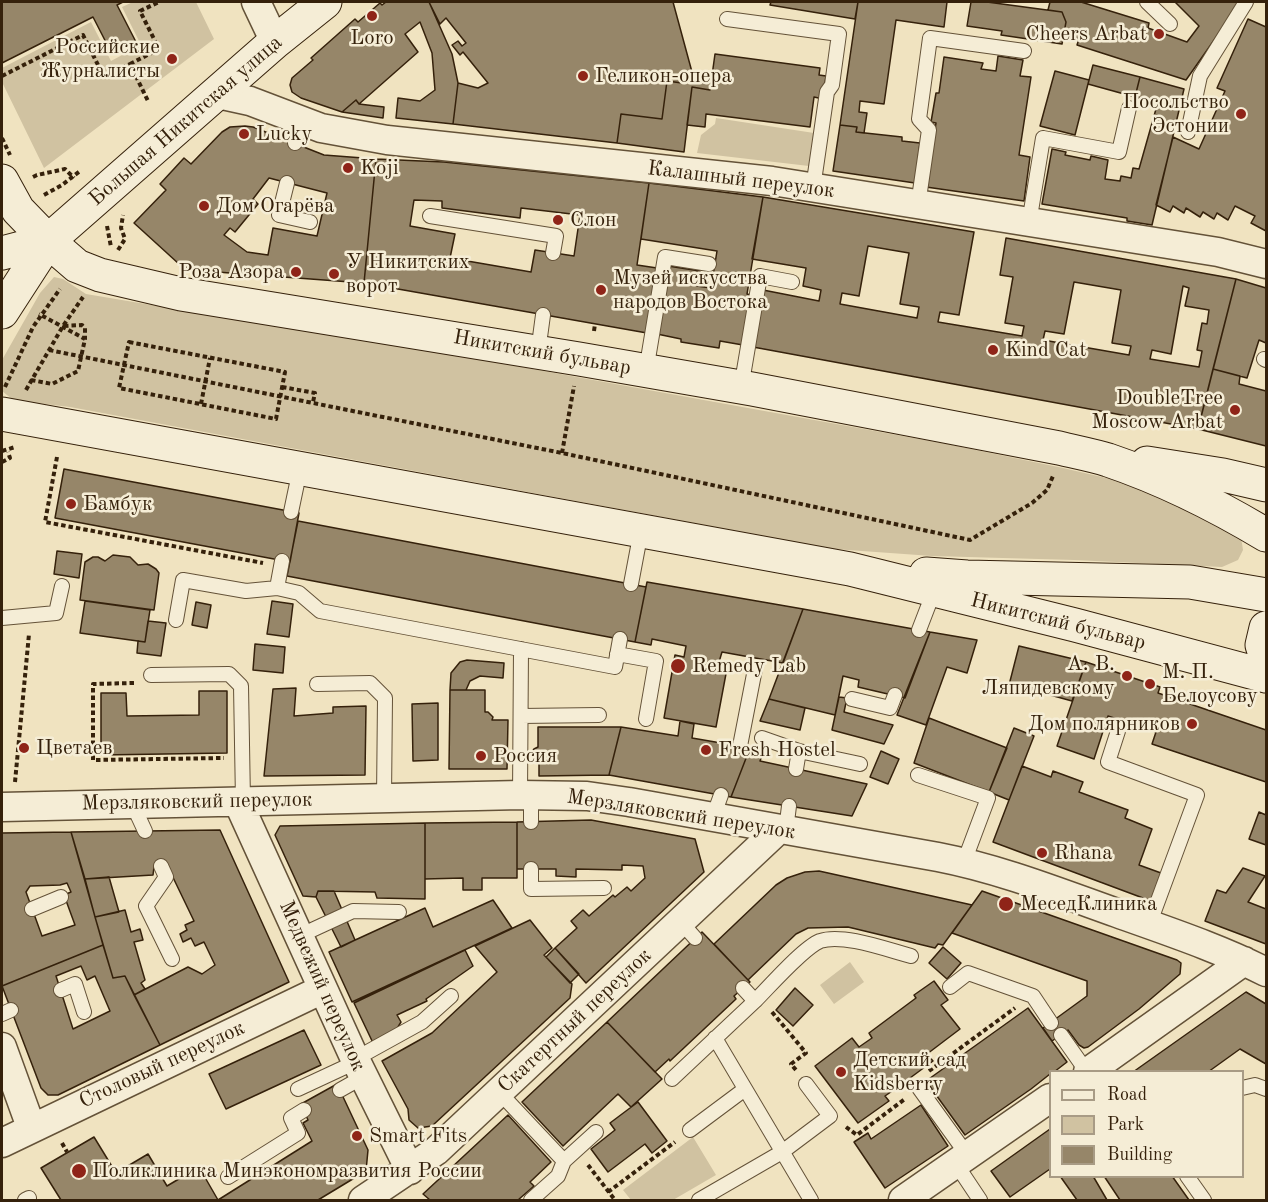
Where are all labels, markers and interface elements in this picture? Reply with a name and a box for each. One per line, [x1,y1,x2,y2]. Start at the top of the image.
marker: Loro [365,9,379,23]
place label: Cheers Arbat [1025,21,1147,47]
place label: Loro [350,25,394,51]
marker: Cheers Arbat [1152,27,1166,41]
street label: Большая Никитская улица [84,30,288,212]
place label: Российские Журналисты [40,34,160,84]
marker: Российские Журналисты [165,52,179,66]
place label: Геликон-опера [595,63,732,89]
marker: Геликон-опера [576,69,590,83]
place label: Посольство Эстонии [1123,89,1229,139]
marker: Посольство Эстонии [1234,107,1248,121]
place label: Lucky [256,121,312,147]
marker: Lucky [237,127,251,141]
place label: Koji [360,155,399,181]
street label: Калашный переулок [646,156,836,204]
marker: Koji [341,161,355,175]
place label: Дом Огарёва [216,193,334,219]
marker: Дом Огарёва [197,199,211,213]
place label: Слон [570,207,617,233]
marker: Слон [551,213,565,227]
place label: У Никитских ворот [346,249,470,299]
place label: Роза Азора [178,259,284,285]
marker: Роза Азора [289,265,303,279]
place label: Музей искусства народов Востока [613,265,768,315]
marker: У Никитских ворот [327,267,341,281]
marker: Музей искусства народов Востока [594,283,608,297]
street label: Никитский бульвар [451,325,633,381]
place label: Kind Cat [1005,337,1087,363]
marker: Kind Cat [986,343,1000,357]
place label: DoubleTree Moscow Arbat [1091,385,1223,435]
marker: DoubleTree Moscow Arbat [1228,403,1242,417]
place label: Бамбук [83,491,152,517]
marker: Бамбук [64,497,78,511]
street label: Никитский бульвар [968,588,1148,656]
place label: А. В. Ляпидевскому [982,651,1115,701]
place label: Remedy Lab [692,653,806,679]
marker: Remedy Lab [669,657,687,675]
place label: М. П. Белоусову [1162,659,1258,709]
marker: А. В. Ляпидевскому [1120,669,1134,683]
marker: М. П. Белоусову [1143,677,1157,691]
place label: Дом полярников [1028,711,1180,737]
marker: Дом полярников [1185,717,1199,731]
place label: Цветаев [36,735,113,761]
place label: Fresh Hostel [718,737,836,763]
marker: Цветаев [17,741,31,755]
place label: Россия [493,743,557,769]
marker: Fresh Hostel [699,743,713,757]
marker: Россия [474,749,488,763]
street label: Мерзляковский переулок [565,784,797,846]
street label: Мерзляковский переулок [81,787,313,817]
place label: Rhana [1054,840,1113,866]
marker: Rhana [1035,846,1049,860]
place label: МеседКлиника [1020,891,1157,917]
marker: МеседКлиника [997,895,1015,913]
street label: Медвежий переулок [273,897,371,1075]
street label: Скатертный переулок [493,943,657,1099]
street label: Столовый переулок [75,1016,249,1114]
place label: Детский сад Kidsberry [853,1047,966,1097]
marker: Детский сад Kidsberry [834,1065,848,1079]
legend [1049,1070,1244,1178]
text: Road [1107,1086,1147,1104]
text: Park [1107,1116,1144,1134]
place label: Smart Fits [369,1123,467,1149]
marker: Smart Fits [350,1129,364,1143]
text: Building [1107,1146,1172,1164]
place label: Поликлиника Минэкономразвития России [92,1158,482,1184]
marker: Поликлиника Минэкономразвития России [70,1162,88,1180]

